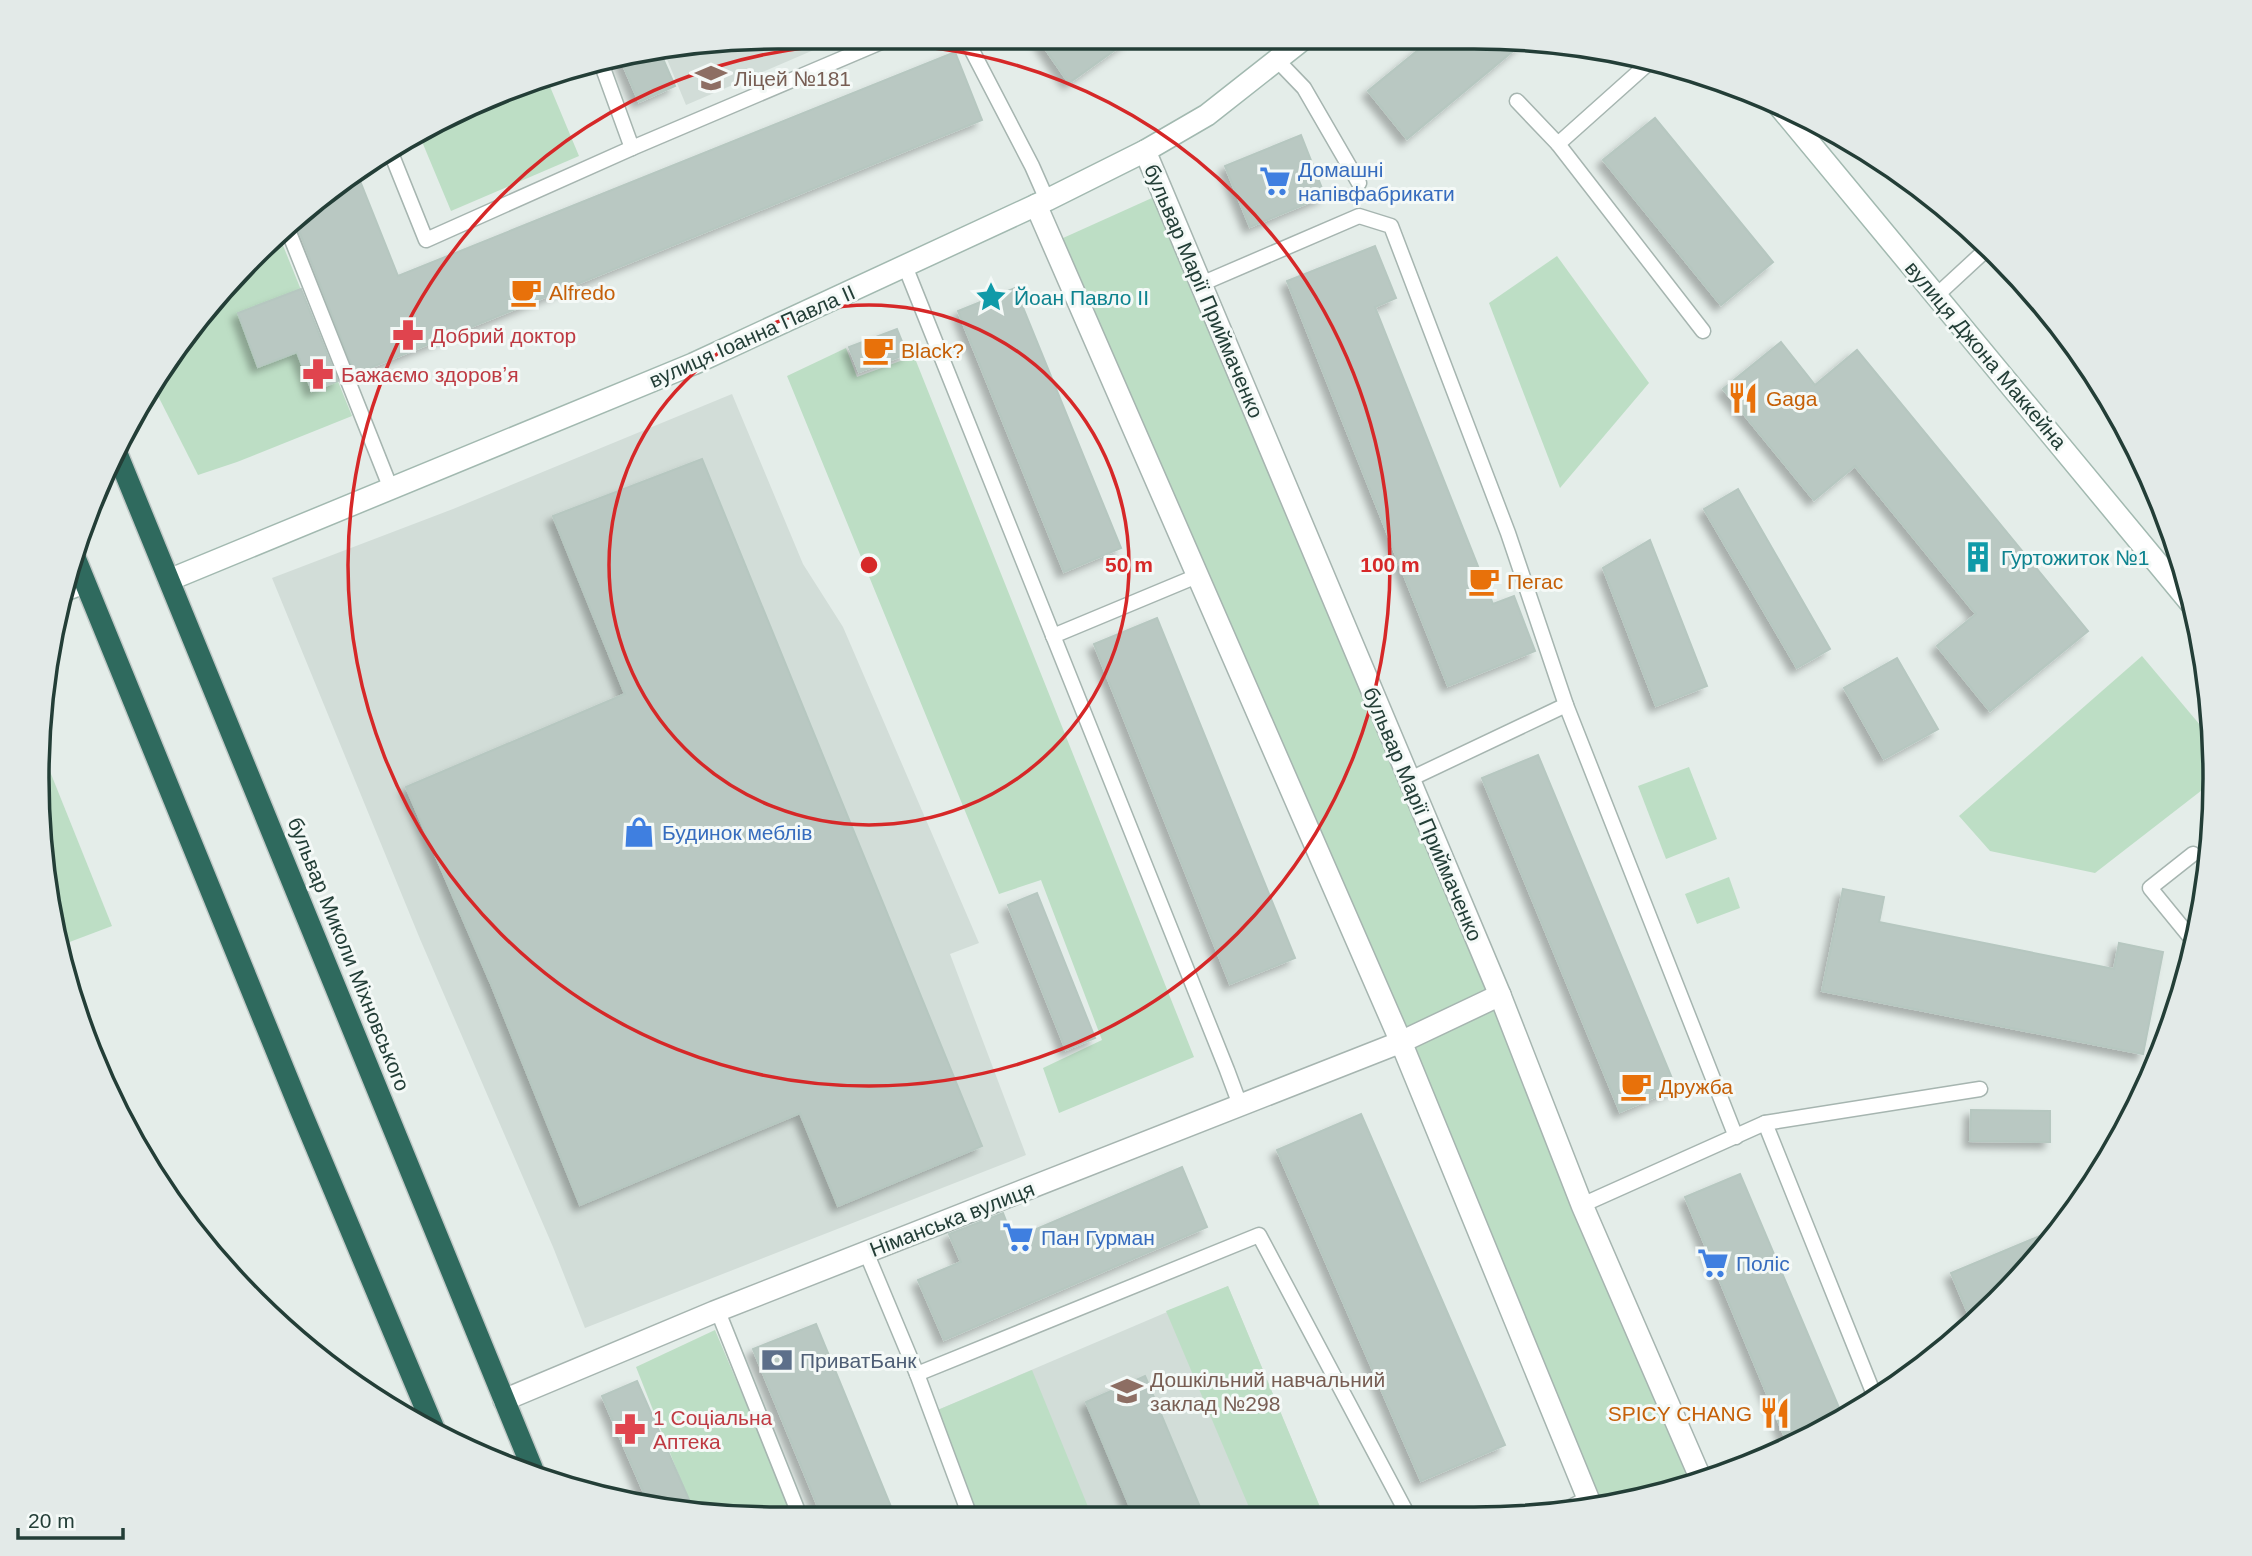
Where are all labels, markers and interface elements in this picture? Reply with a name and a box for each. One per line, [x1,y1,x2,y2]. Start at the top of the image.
school or university icon: Ліцей №181 [694,61,728,95]
place label: Ліцей №181 [734,67,851,90]
place label: Домашні напівфабрикати [1298,158,1455,205]
street label: бульвар Марії Приймаченко [1140,161,1268,421]
supermarket icon: Домашні напівфабрикати [1258,164,1292,198]
street label: вулиця Джона Маккейна [1901,257,2071,454]
cafe icon: Alfredo [509,275,543,309]
street label: вулиця Іоанна Павла II [646,280,858,392]
place icon: Йоан Павло II [974,280,1008,314]
place label: Alfredo [549,281,616,304]
place label: Йоан Павло II [1014,286,1149,309]
pharmacy icon: Добрий доктор [391,318,425,352]
place label: Добрий доктор [431,324,576,347]
cafe icon: Black? [861,333,895,367]
place label: Black? [901,339,964,362]
pharmacy icon: Бажаємо здоровʼя [301,357,335,391]
place label: Бажаємо здоровʼя [341,363,519,386]
restaurant icon: Gaga [1726,381,1760,415]
place label: Gaga [1766,387,1818,410]
building icon: Гуртожиток №1 [1961,540,1995,574]
place label: Гуртожиток №1 [2001,546,2149,569]
centre of rings [857,553,881,577]
text: 50 m [1105,553,1153,576]
text: 100 m [1360,553,1420,576]
cafe icon: Пегас [1467,564,1501,598]
place label: Пегас [1507,570,1563,593]
street label: бульвар Марії Приймаченко [1359,684,1487,944]
street label: бульвар Миколи Міхновського [283,814,415,1094]
shop icon: Будинок меблів [622,815,656,849]
place label: Будинок меблів [662,821,812,844]
cafe icon: Дружба [1619,1069,1653,1103]
place label: Дружба [1659,1075,1733,1098]
street label: Німанська вулиця [867,1177,1037,1261]
supermarket icon: Пан Гурман [1001,1220,1035,1254]
place label: Пан Гурман [1041,1226,1155,1249]
supermarket icon: Поліс [1696,1246,1730,1280]
place label: Поліс [1736,1252,1790,1275]
bank icon: ПриватБанк [760,1343,794,1377]
place label: ПриватБанк [800,1349,917,1372]
place label: Дошкільний навчальний заклад №298 [1150,1368,1385,1415]
school or university icon: Дошкільний навчальний заклад №298 [1110,1374,1144,1408]
restaurant icon: SPICY CHANG [1758,1396,1792,1430]
place label: SPICY CHANG [1608,1402,1752,1425]
place label: 1 Соціальна Аптека [653,1406,773,1453]
pharmacy icon: 1 Соціальна Аптека [613,1412,647,1446]
scale bar [18,1496,122,1540]
text: 20 m [28,1509,75,1532]

